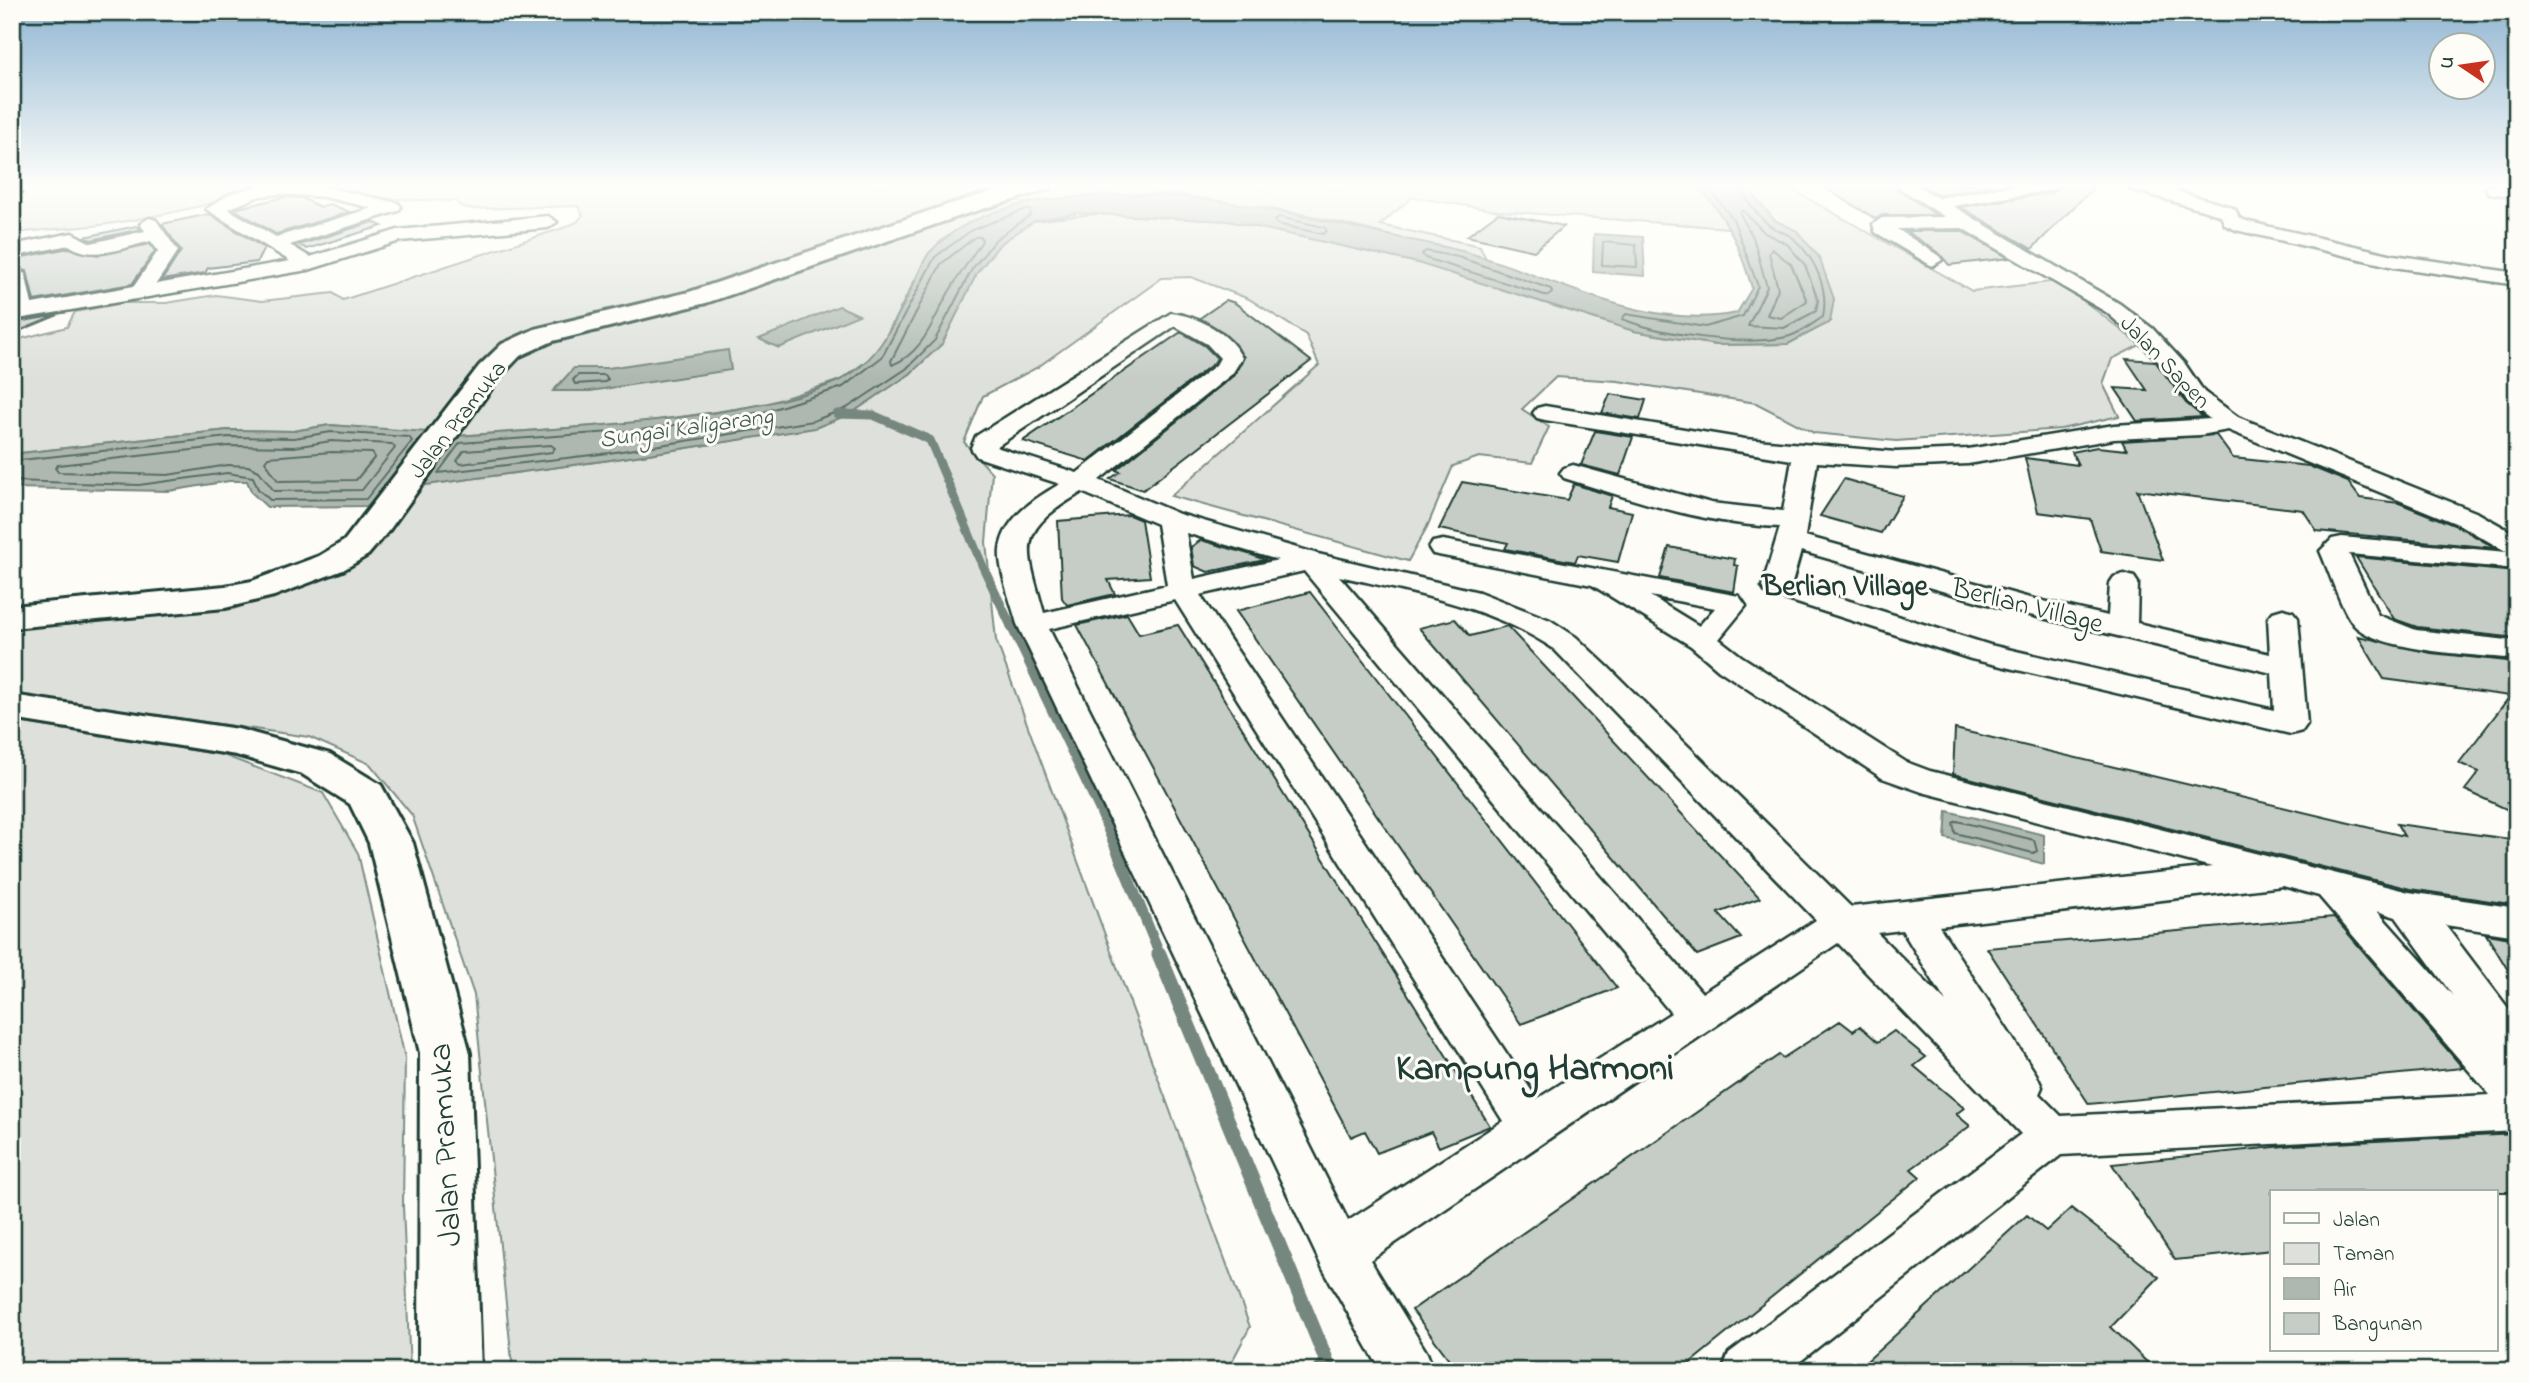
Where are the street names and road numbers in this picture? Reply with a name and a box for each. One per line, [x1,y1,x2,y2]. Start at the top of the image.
street label: Jalan Sapen [2111,309,2217,417]
street label: Jalan Pramuka [402,354,516,487]
street label: Berlian Village [1946,569,2108,646]
street label: Jalan Pramuka [418,1042,476,1248]

